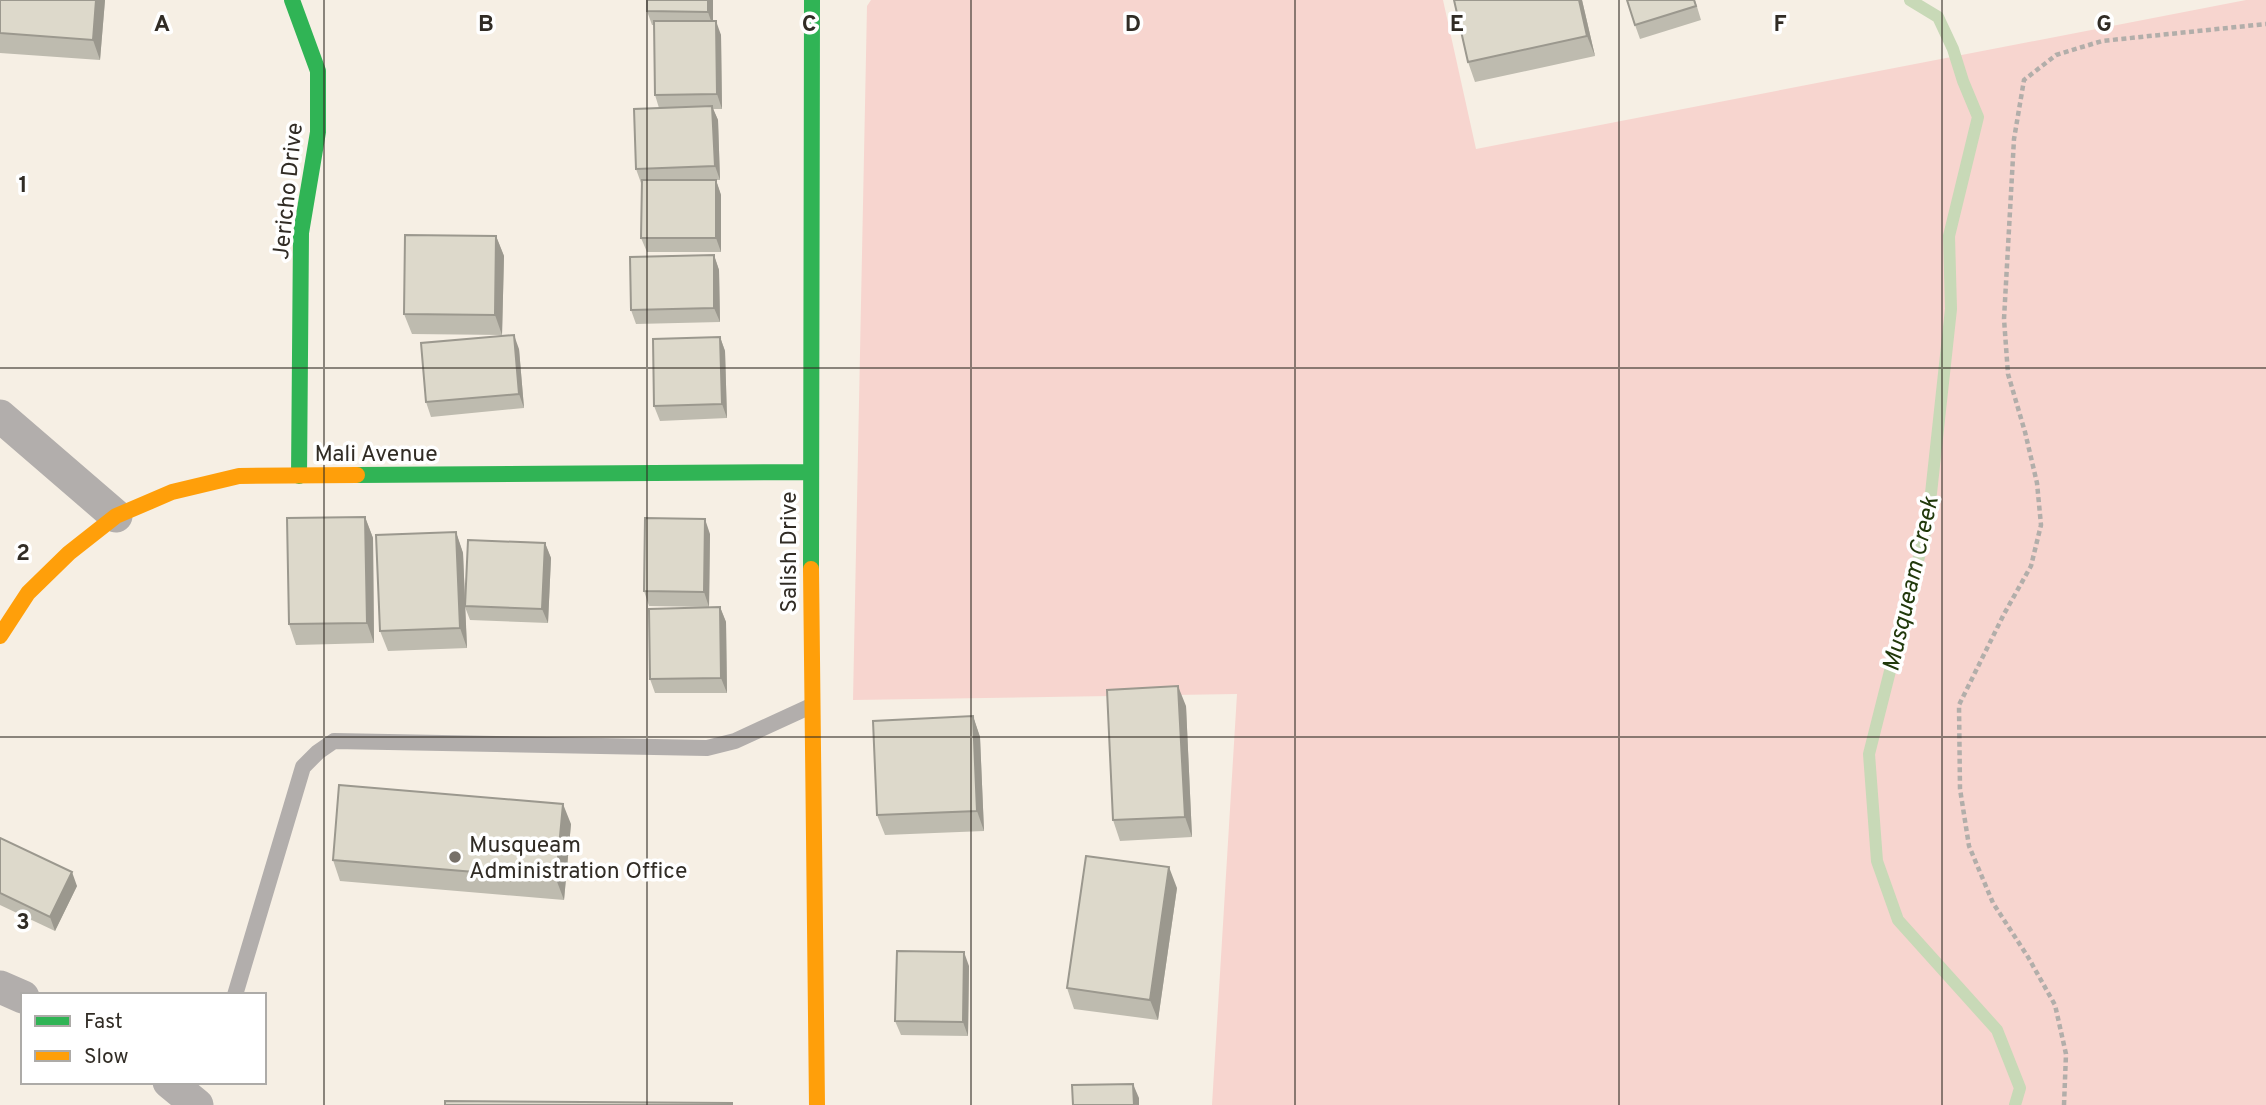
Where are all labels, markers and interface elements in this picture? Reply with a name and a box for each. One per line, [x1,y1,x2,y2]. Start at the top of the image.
text: A [154,11,170,40]
text: B [478,11,494,40]
text: C [802,11,816,40]
text: D [1125,11,1141,40]
text: E [1450,11,1464,40]
text: F [1773,11,1787,40]
text: G [2096,11,2112,40]
street label: Jericho Drive [268,121,311,261]
text: 1 [18,172,28,201]
street label: Mali Avenue [314,441,438,470]
street label: Salish Drive [776,491,805,613]
water label: Musqueam Creek [1877,493,1947,675]
text: 2 [16,540,30,569]
place label: Musqueam Administration Office [469,832,687,887]
marker: Musqueam Administration Office [447,849,463,865]
text: 3 [16,909,30,938]
legend [21,993,266,1084]
text: Fast [84,1009,123,1036]
text: Slow [84,1044,129,1071]

